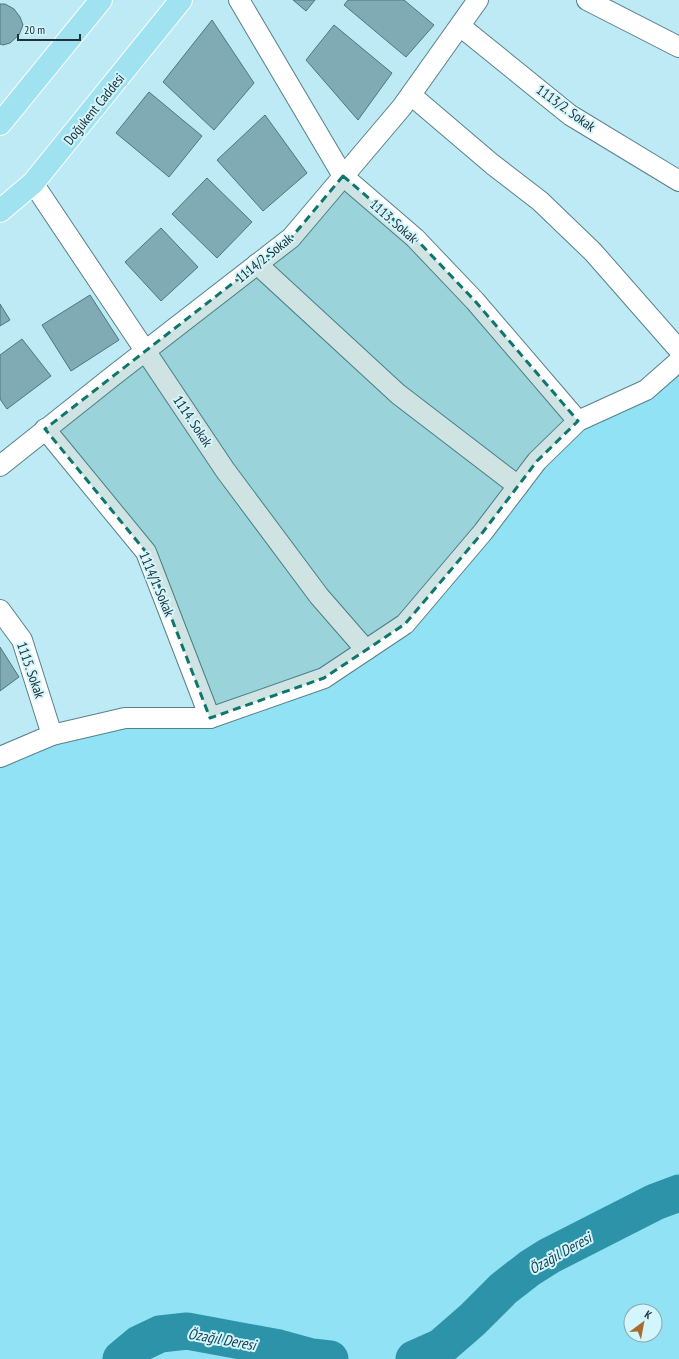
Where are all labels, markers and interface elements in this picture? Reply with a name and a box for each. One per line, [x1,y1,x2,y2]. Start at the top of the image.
scale bar [18,16,80,42]
text: 20 m [24,22,45,37]
street label: Doğukent Caddesi [60,69,128,149]
street label: 1113/2. Sokak [533,81,600,136]
street label: 1113. Sokak [366,195,422,247]
street label: 1114/2. Sokak [232,229,297,287]
street label: 1114. Sokak [169,392,217,451]
street label: 1114/1. Sokak [135,549,179,620]
street label: 1115. Sokak [13,640,49,701]
water label: Özağıl Deresi [525,1227,596,1278]
north arrow [623,1303,663,1343]
text: K [642,1307,655,1322]
water label: Özağıl Deresi [187,1324,259,1355]

